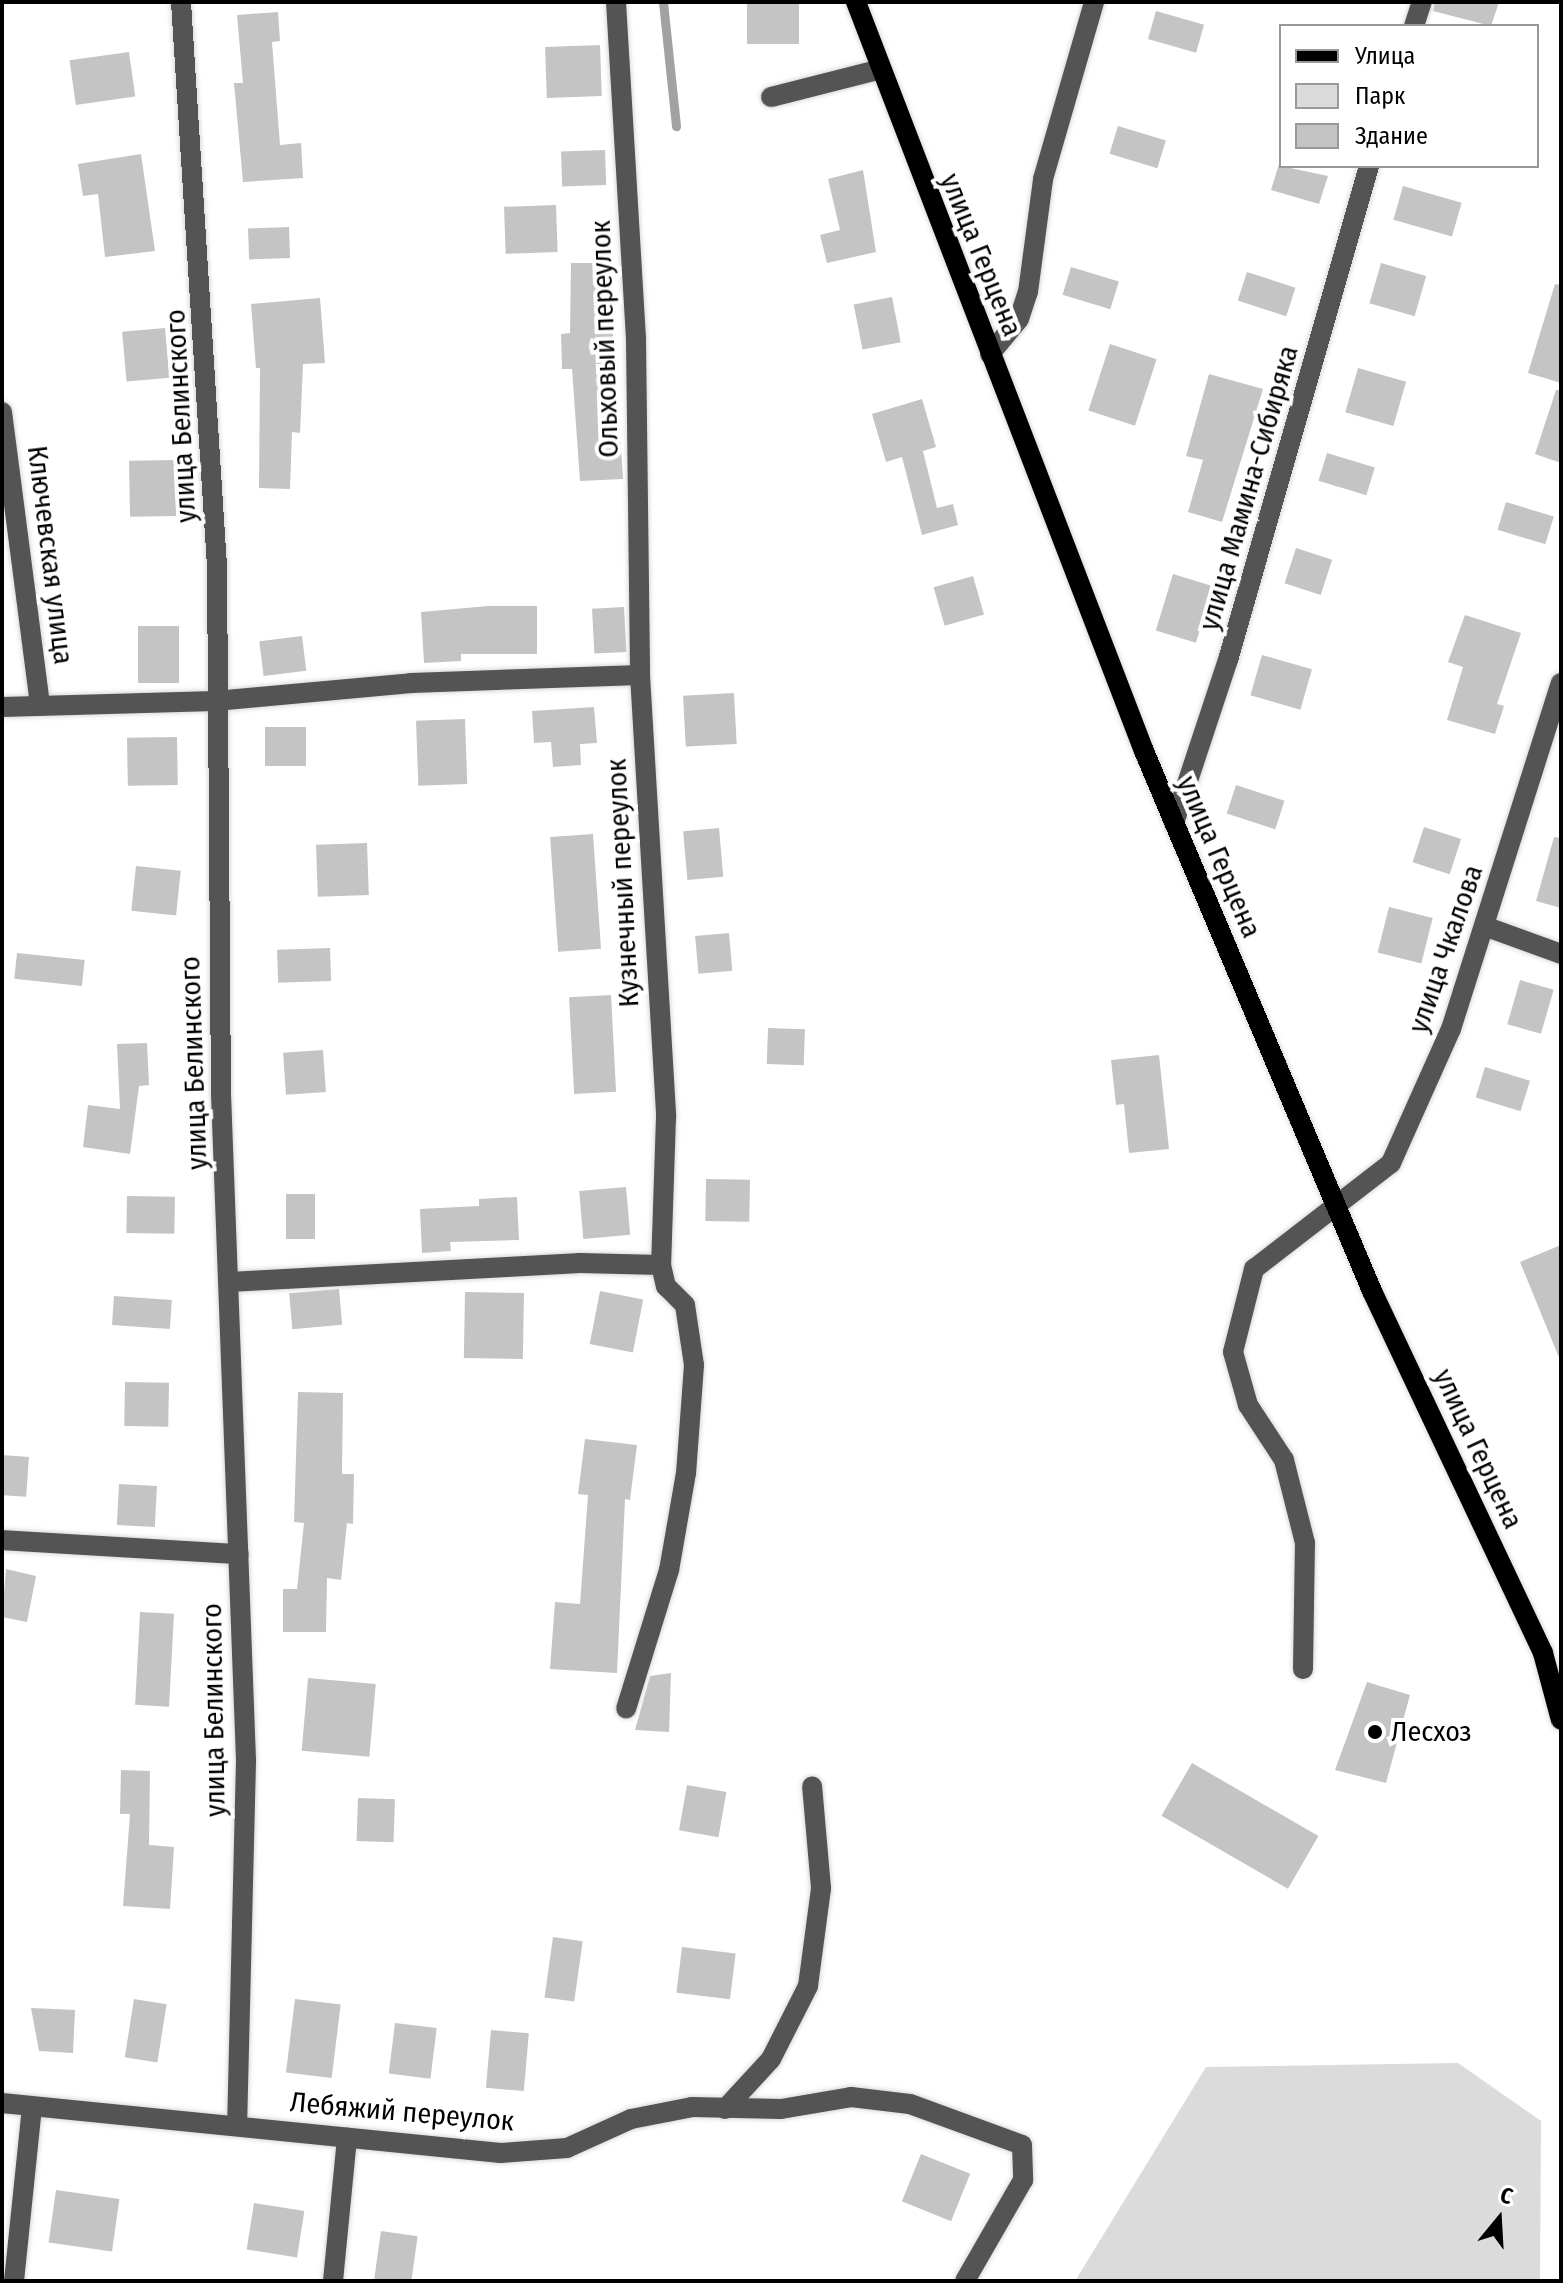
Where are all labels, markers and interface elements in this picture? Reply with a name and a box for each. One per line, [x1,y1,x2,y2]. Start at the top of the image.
legend [1279,24,1539,168]
text: Улица [1355,42,1415,70]
text: Парк [1355,82,1405,110]
text: Здание [1355,122,1428,150]
street label: улица Герцена [933,169,1029,341]
street label: Ольховый переулок [584,220,626,458]
street label: улица Белинского [159,308,203,524]
street label: улица Мамина-Сибиряка [1192,342,1306,634]
street label: Ключевская улица [20,444,80,666]
street label: Кузнечный переулок [600,758,646,1008]
street label: улица Герцена [1170,771,1268,943]
street label: улица Чкалова [1402,861,1490,1037]
street label: улица Белинского [173,956,215,1170]
street label: улица Герцена [1426,1364,1530,1534]
street label: улица Белинского [195,1603,233,1817]
place label: Лесхоз [1391,1715,1472,1749]
marker: Лесхоз [1366,1723,1384,1741]
street label: Лебяжий переулок [289,2085,515,2139]
north arrow [1459,2179,1539,2259]
text: С [1497,2181,1516,2210]

